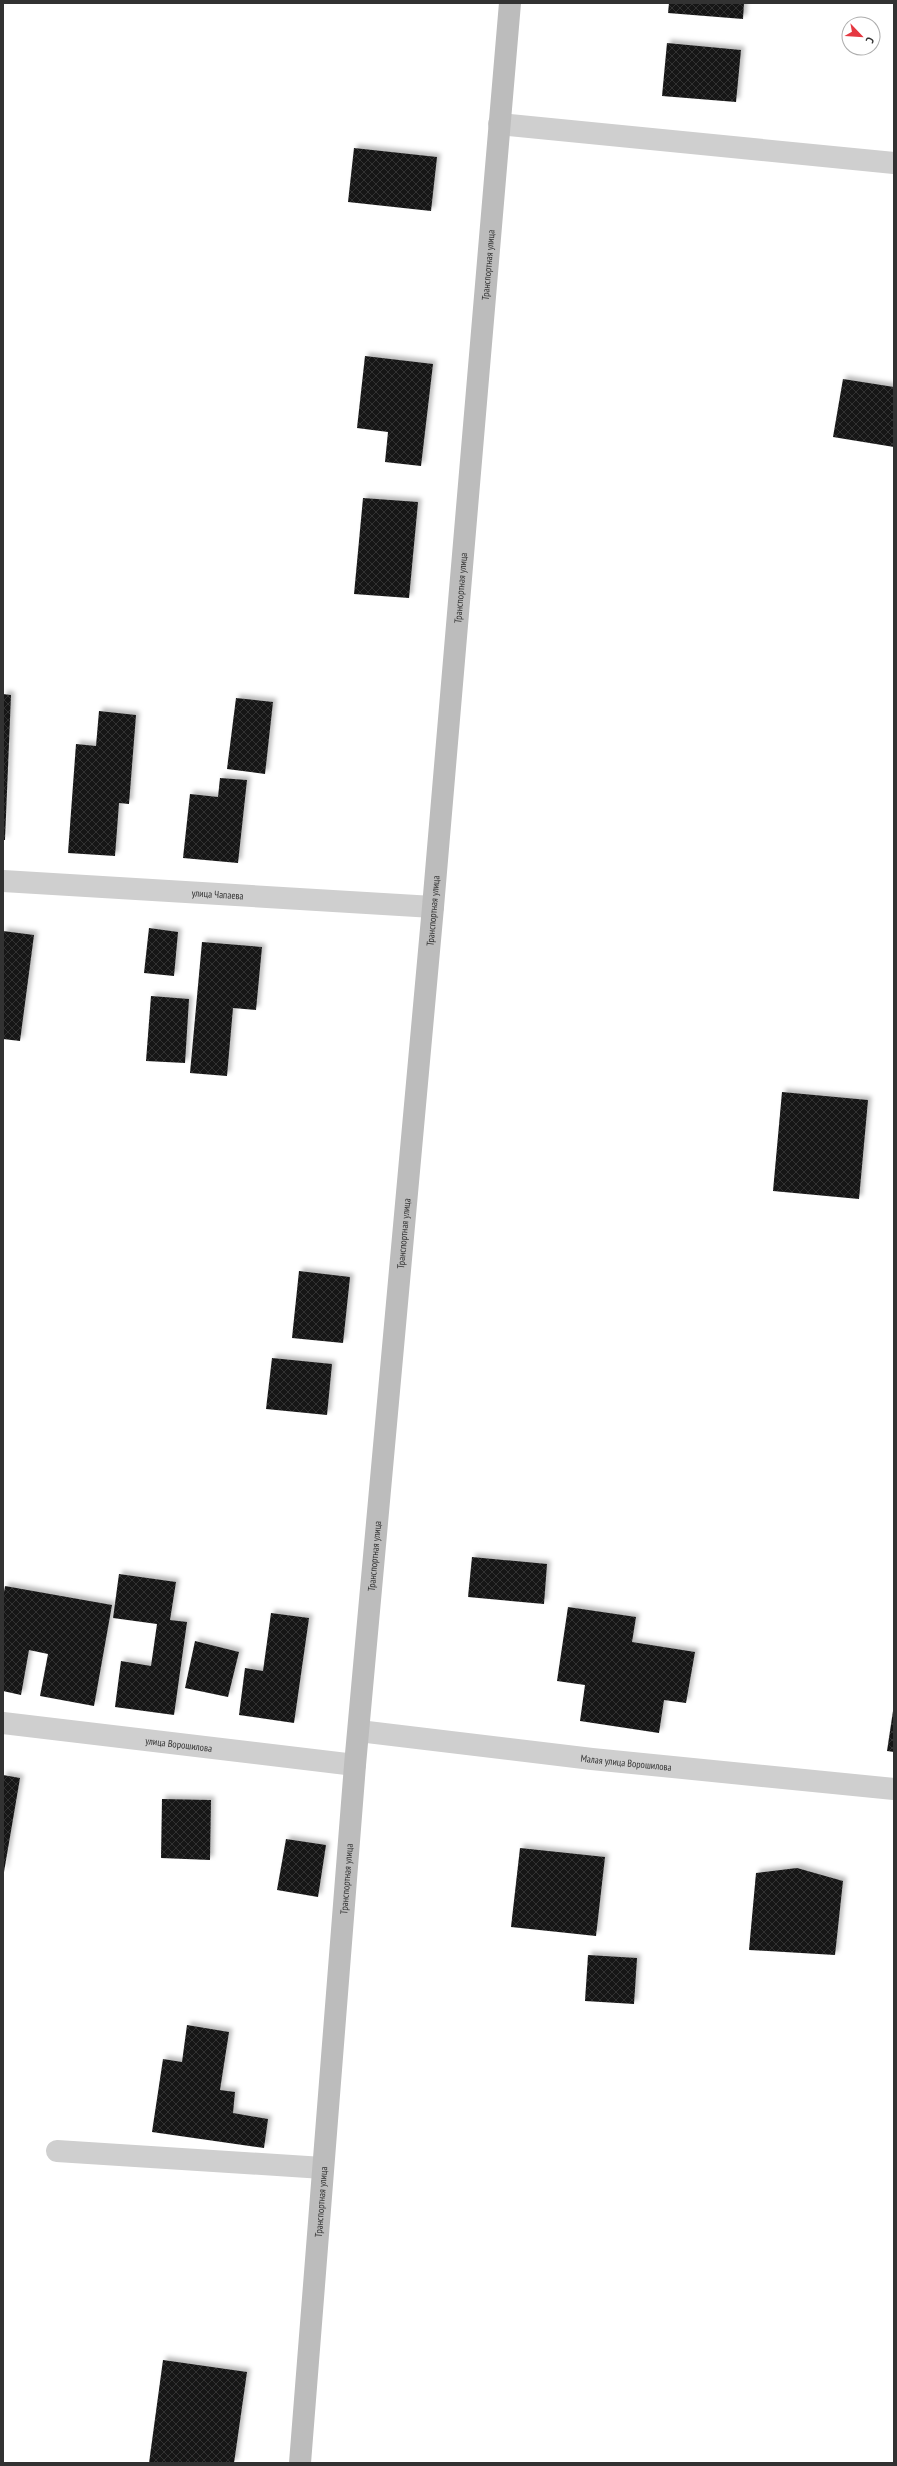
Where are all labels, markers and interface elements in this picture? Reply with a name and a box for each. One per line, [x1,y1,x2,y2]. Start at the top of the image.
north arrow [841,16,881,56]
text: С [863,35,877,45]
street label: Транспортная улица [478,229,497,301]
street label: Транспортная улица [451,552,470,624]
street label: Транспортная улица [423,875,442,947]
street label: улица Чапаева [191,886,244,902]
street label: Транспортная улица [394,1198,413,1269]
street label: Транспортная улица [364,1520,384,1592]
street label: улица Ворошилова [145,1734,213,1754]
street label: Малая улица Ворошилова [580,1751,672,1773]
street label: Транспортная улица [337,1843,355,1915]
street label: Транспортная улица [311,2166,330,2238]

